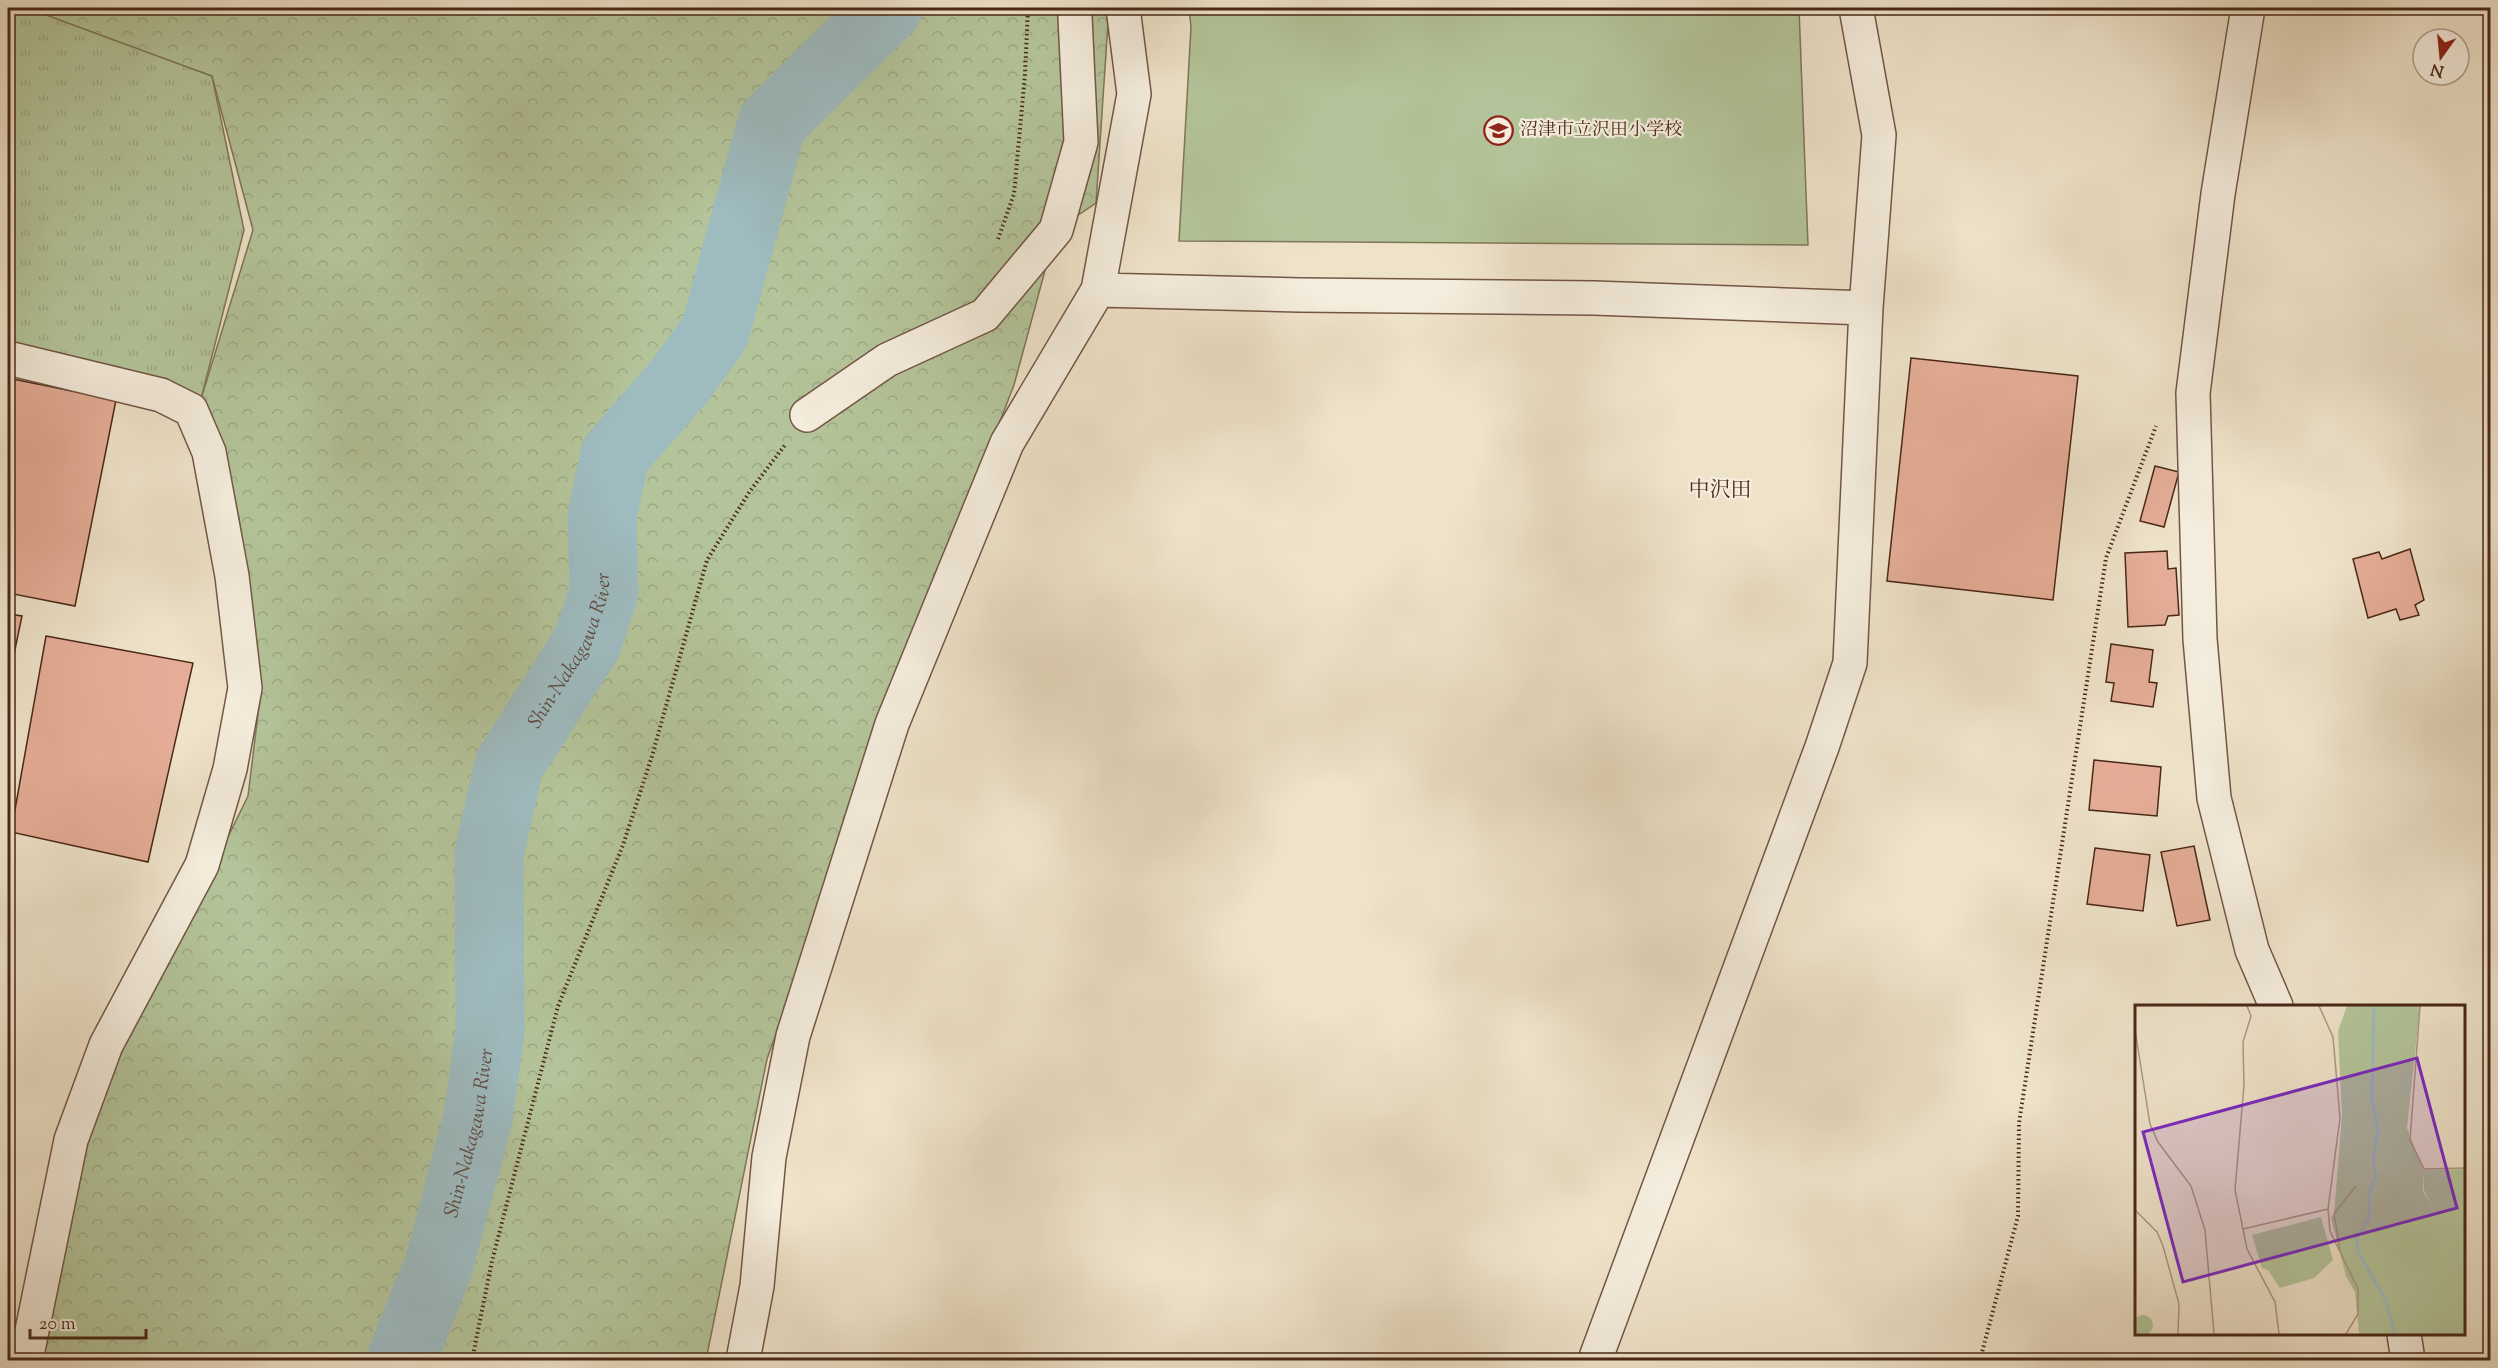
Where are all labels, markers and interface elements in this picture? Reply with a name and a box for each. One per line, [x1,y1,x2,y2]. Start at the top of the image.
north arrow [2411,27,2471,87]
text: N [2428,56,2447,82]
school or university icon: 沼津市立沢田小学校 [1483,115,1515,147]
place label: 沼津市立沢田小学校 [1520,118,1682,144]
district label: 中沢田 [1689,476,1752,506]
water label: Shin-Nakagawa River [521,572,619,735]
inset map [2135,1005,2465,1335]
water label: Shin-Nakagawa River [438,1047,502,1221]
scale bar [30,1302,146,1340]
text: 20 m [39,1312,76,1338]

